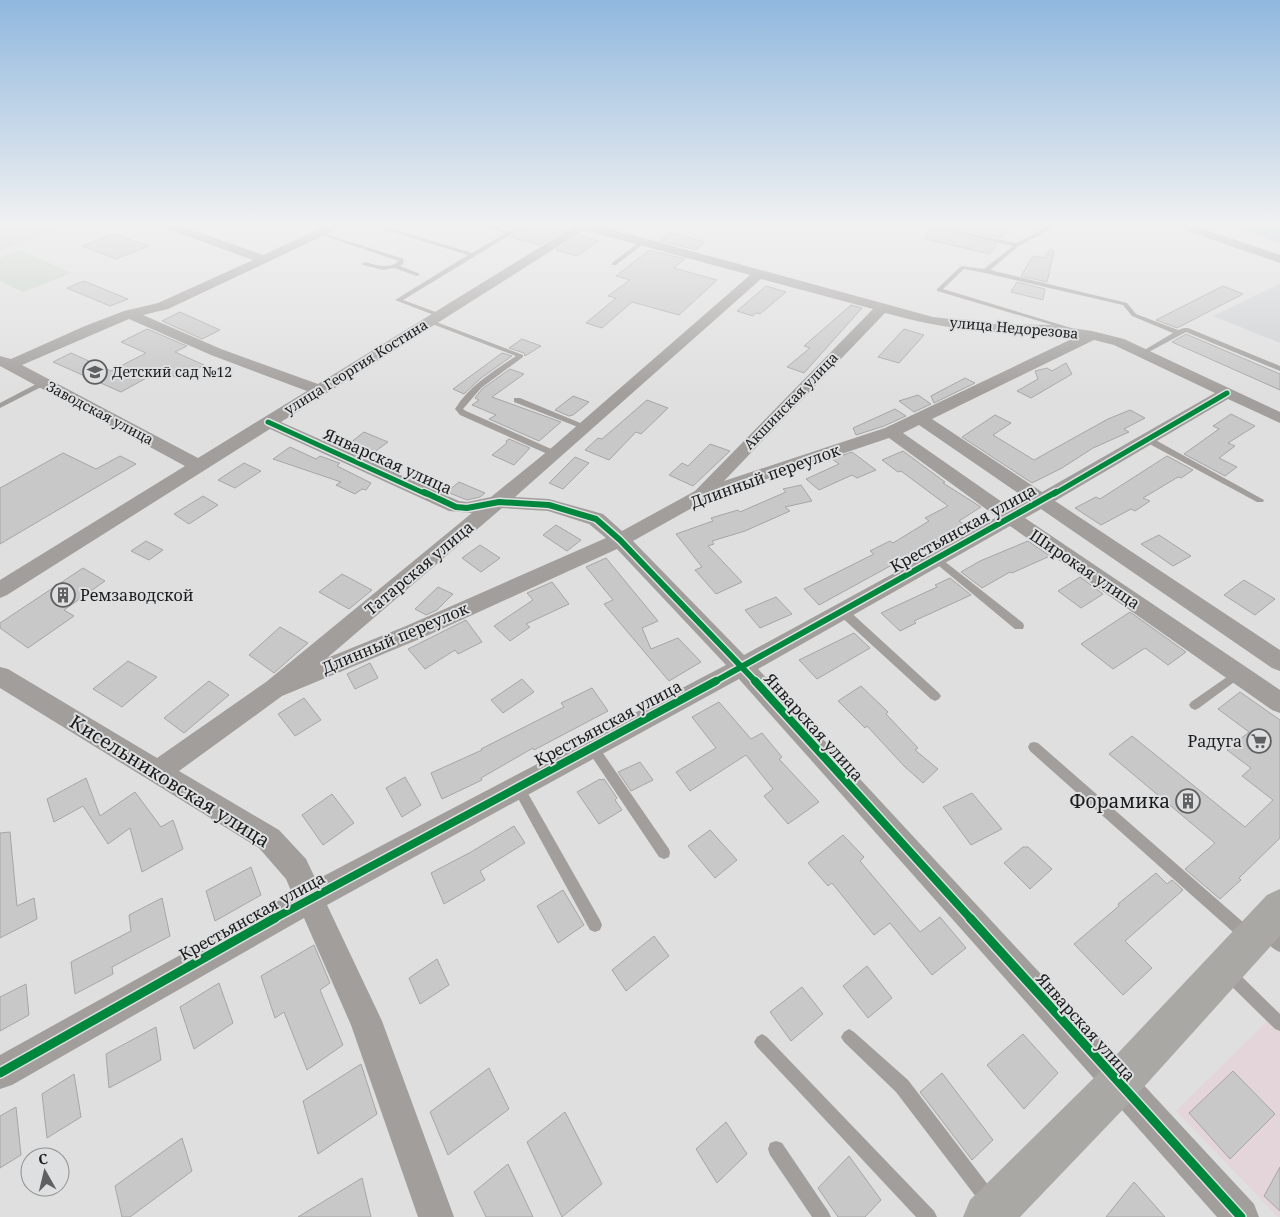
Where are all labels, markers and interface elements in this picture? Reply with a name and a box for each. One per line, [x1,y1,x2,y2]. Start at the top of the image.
street label: улица Недорезова [949,312,1079,343]
street label: улица Георгия Костина [280,315,431,419]
street label: Акшинская улица [739,348,842,453]
school or university icon: Детский сад №12 [82,359,108,385]
place label: Детский сад №12 [112,362,232,381]
street label: Заводская улица [43,376,157,449]
street label: Январская улица [319,422,456,499]
street label: Длинный переулок [687,439,843,513]
street label: Крестьянская улица [886,479,1040,577]
street label: Татарская улица [360,516,478,620]
street label: Широкая улица [1026,524,1144,614]
building icon: Ремзаводской [50,582,76,608]
place label: Ремзаводской [80,584,194,606]
street label: Длинный переулок [318,597,472,679]
street label: Январская улица [759,667,869,786]
street label: Крестьянская улица [530,675,686,771]
street label: Кисельниковская улица [65,709,275,853]
supermarket icon: Радуга [1246,728,1272,754]
place label: Радуга [1187,730,1242,752]
place label: Форамика [1069,788,1170,814]
building icon: Форамика [1175,788,1201,814]
street label: Крестьянская улица [175,867,329,965]
street label: Январская улица [1031,967,1141,1086]
north arrow [20,1147,70,1197]
text: С [37,1149,49,1169]

